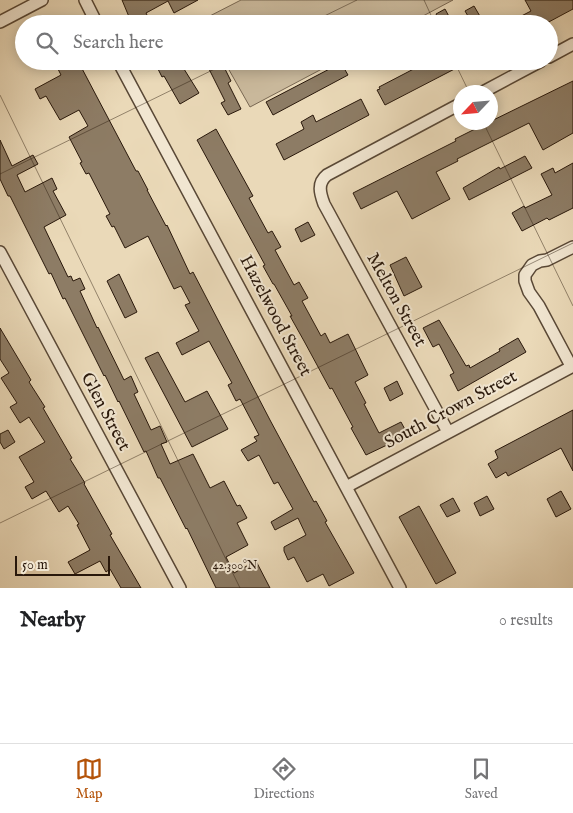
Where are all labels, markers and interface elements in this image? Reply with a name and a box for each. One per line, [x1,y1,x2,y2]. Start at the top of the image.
search box [15,15,558,70]
icon: search [33,29,61,57]
text: Search here [73,31,164,55]
north arrow [453,85,498,130]
street label: Melton Street [361,249,431,351]
street label: Hazelwood Street [233,252,317,380]
street label: South Crown Street [381,365,521,455]
street label: Glen Street [75,369,135,455]
scale bar [15,553,110,576]
text: 50 m [22,556,48,574]
text: 42.300°N [213,558,258,573]
text: Nearby [20,607,85,634]
text: 0 results [499,611,553,631]
tab: Map [75,755,103,803]
tab: Directions [253,755,314,803]
tab: Saved [465,755,498,803]

